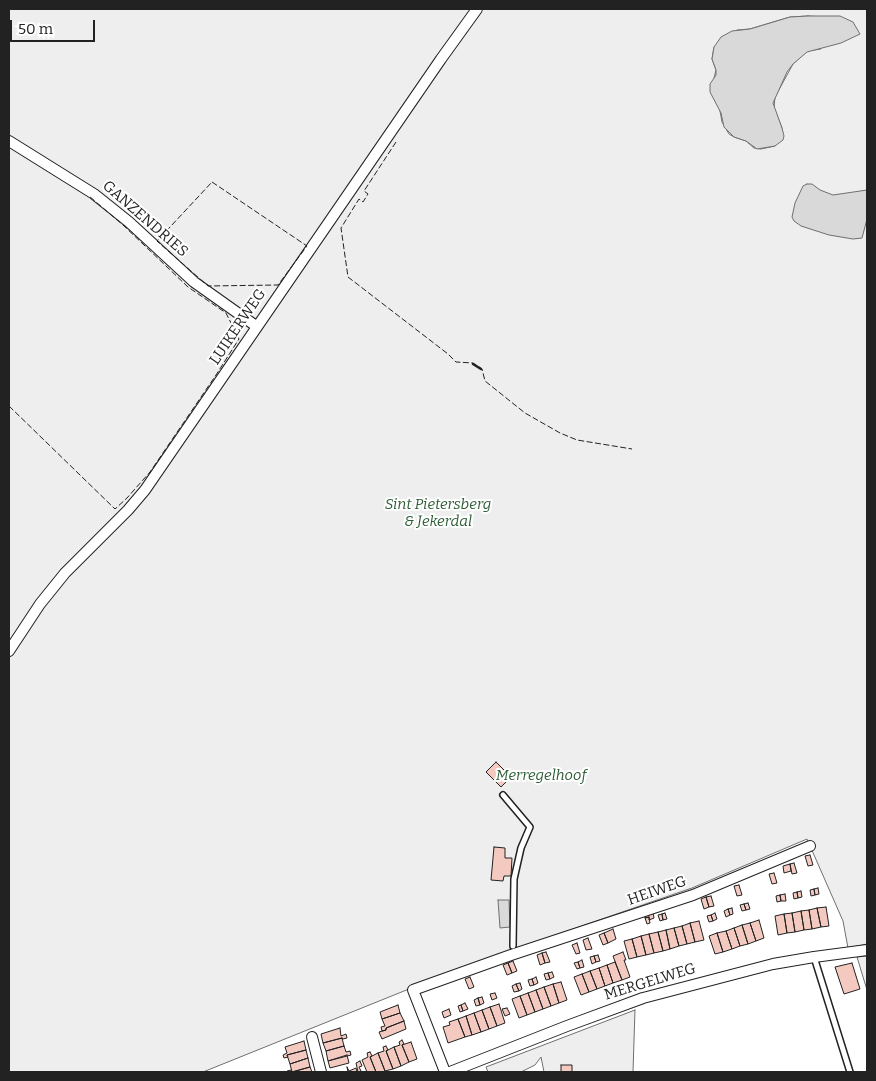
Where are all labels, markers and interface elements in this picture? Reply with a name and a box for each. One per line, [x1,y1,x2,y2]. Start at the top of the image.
scale bar [12,10,98,42]
text: 50 m [18,20,53,38]
street label: GANZENDRIES [99,177,191,261]
street label: LUIKERWEG [206,286,270,368]
park label: Sint Pietersberg & Jekerdal [385,496,491,531]
park label: Merregelhoof [496,767,586,785]
street label: HEIWEG [625,873,689,909]
street label: MERGELWEG [602,960,698,1004]

